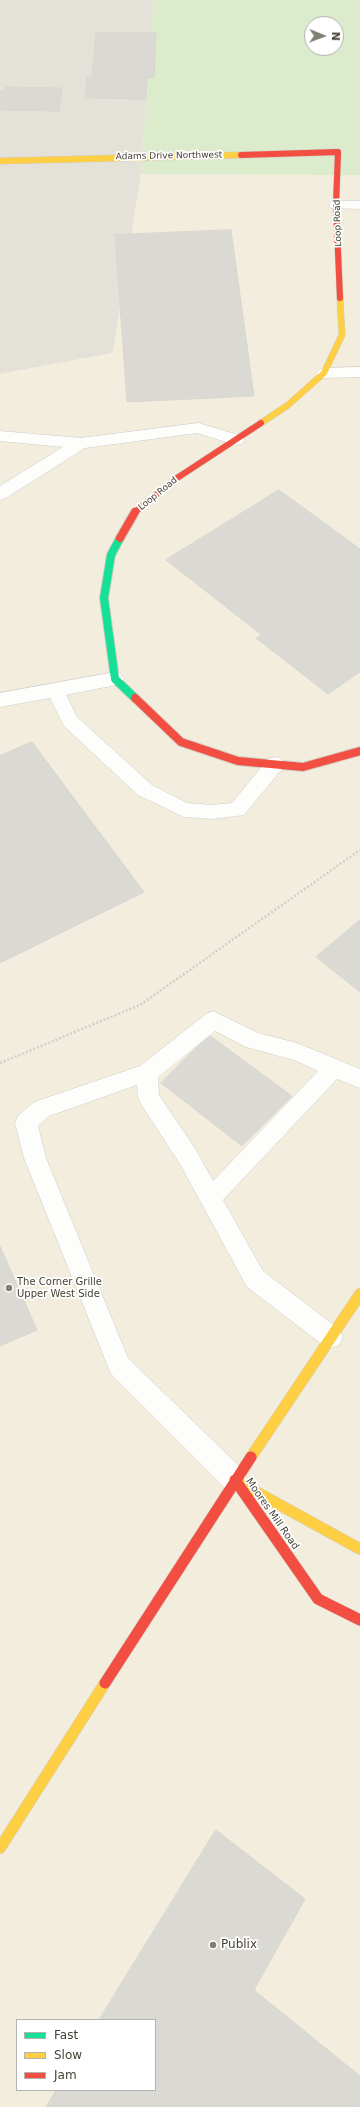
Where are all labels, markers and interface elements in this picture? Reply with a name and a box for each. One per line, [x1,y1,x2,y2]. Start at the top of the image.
north arrow [304,16,344,56]
text: N [329,31,342,41]
street label: Adams Drive Northwest [116,150,222,162]
street label: Loop Road [332,199,344,247]
street label: Loop Road [136,475,180,513]
place label: The Corner Grille Upper West Side [17,1276,102,1300]
marker: The Corner Grille Upper West Side [4,1283,14,1293]
street label: Moores Mill Road [243,1476,301,1552]
place label: Publix [221,1938,257,1952]
marker: Publix [208,1940,218,1950]
legend [16,2019,156,2091]
text: Fast [54,2028,78,2042]
text: Slow [54,2048,82,2062]
text: Jam [54,2068,77,2082]

